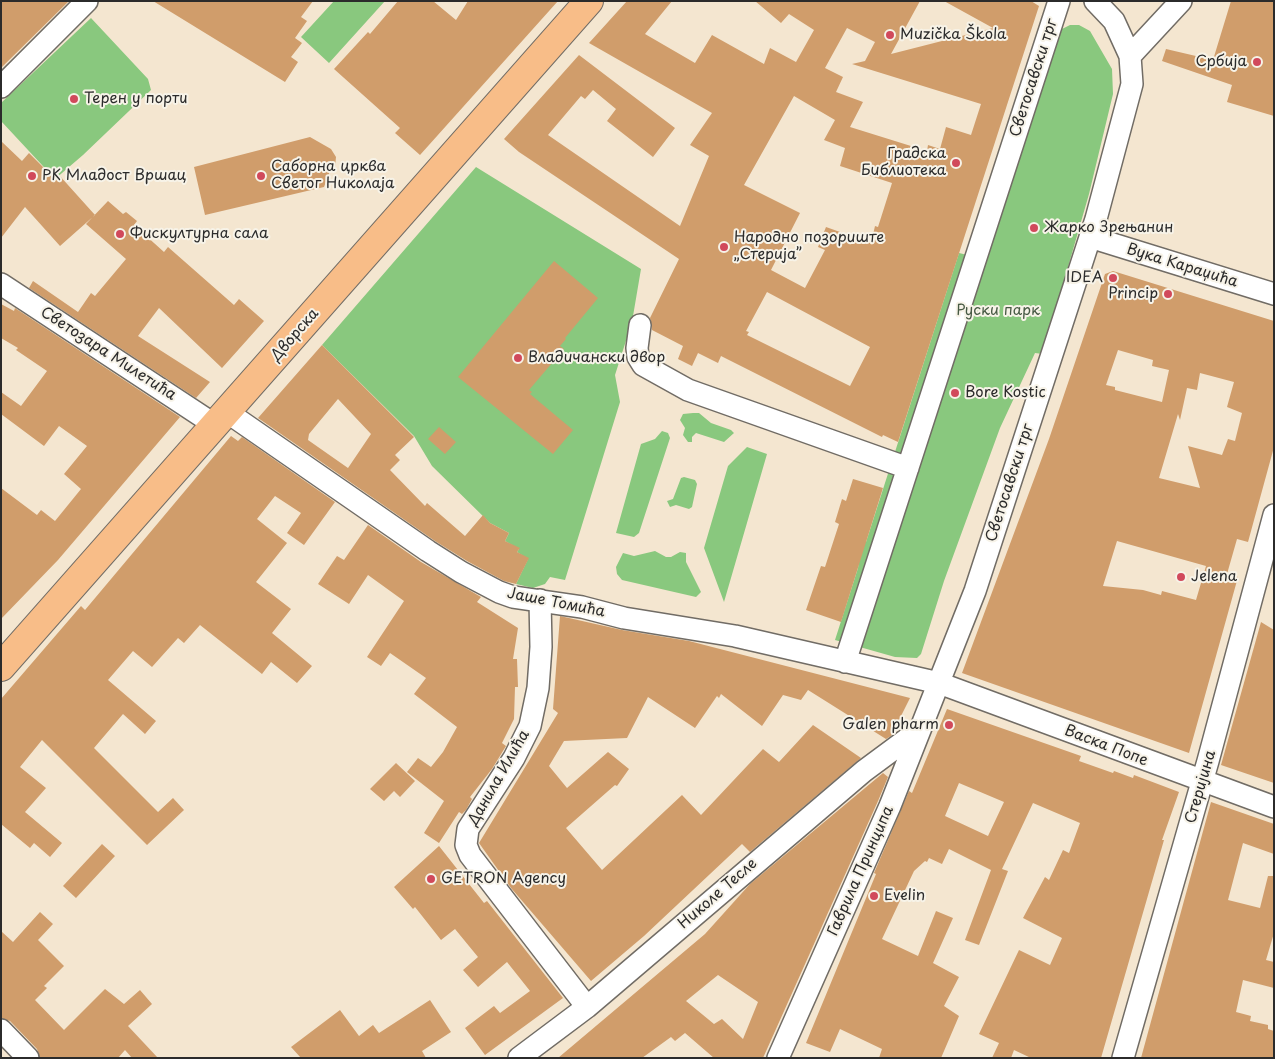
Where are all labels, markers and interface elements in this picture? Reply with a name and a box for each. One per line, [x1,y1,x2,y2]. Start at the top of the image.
street label: Светосавски трг [1006,17,1062,139]
place label: Muzička Škola [900,26,1006,44]
marker: Muzička Škola [884,29,896,41]
place label: Србија [1195,53,1247,71]
marker: Србија [1251,56,1263,68]
place label: Терен у порти [84,90,188,108]
marker: Терен у порти [68,93,80,105]
place label: Градска Библиотека [861,145,946,180]
marker: Градска Библиотека [950,157,962,169]
place label: Саборна црква Светог Николаја [271,158,394,193]
place label: РК Младост Вршац [42,167,186,185]
marker: РК Младост Вршац [26,170,38,182]
marker: Саборна црква Светог Николаја [255,170,267,182]
place label: Жарко Зрењанин [1044,219,1173,237]
marker: Жарко Зрењанин [1028,222,1040,234]
place label: Фискултурна сала [130,225,268,243]
marker: Фискултурна сала [114,228,126,240]
place label: Народно позориште „Стерија” [734,229,884,264]
marker: Народно позориште „Стерија” [718,241,730,253]
street label: Вука Караџића [1124,241,1240,291]
place label: IDEA [1066,269,1103,287]
marker: IDEA [1107,272,1119,284]
place label: Princip [1108,285,1158,303]
marker: Princip [1162,288,1174,300]
park label: Руски парк [956,302,1040,320]
street label: Светозара Милетића [37,303,179,405]
street label: Дворска [267,305,323,365]
place label: Владичански двор [528,349,665,367]
marker: Владичански двор [512,352,524,364]
place label: Bore Kostic [965,384,1046,402]
marker: Bore Kostic [949,387,961,399]
street label: Светосавски трг [982,422,1038,544]
place label: Jelena [1191,568,1237,586]
marker: Jelena [1175,571,1187,583]
street label: Јаше Томића [506,585,606,621]
place label: Galen pharm [842,716,939,734]
marker: Galen pharm [943,719,955,731]
street label: Васка Попе [1062,722,1150,770]
street label: Данила Илића [464,727,534,829]
street label: Стеријина [1182,748,1220,826]
street label: Гаврила Принципа [824,803,898,939]
street label: Николе Тесле [675,855,761,933]
place label: GETRON Agency [441,870,566,888]
marker: GETRON Agency [425,873,437,885]
place label: Evelin [884,887,925,905]
marker: Evelin [868,890,880,902]

